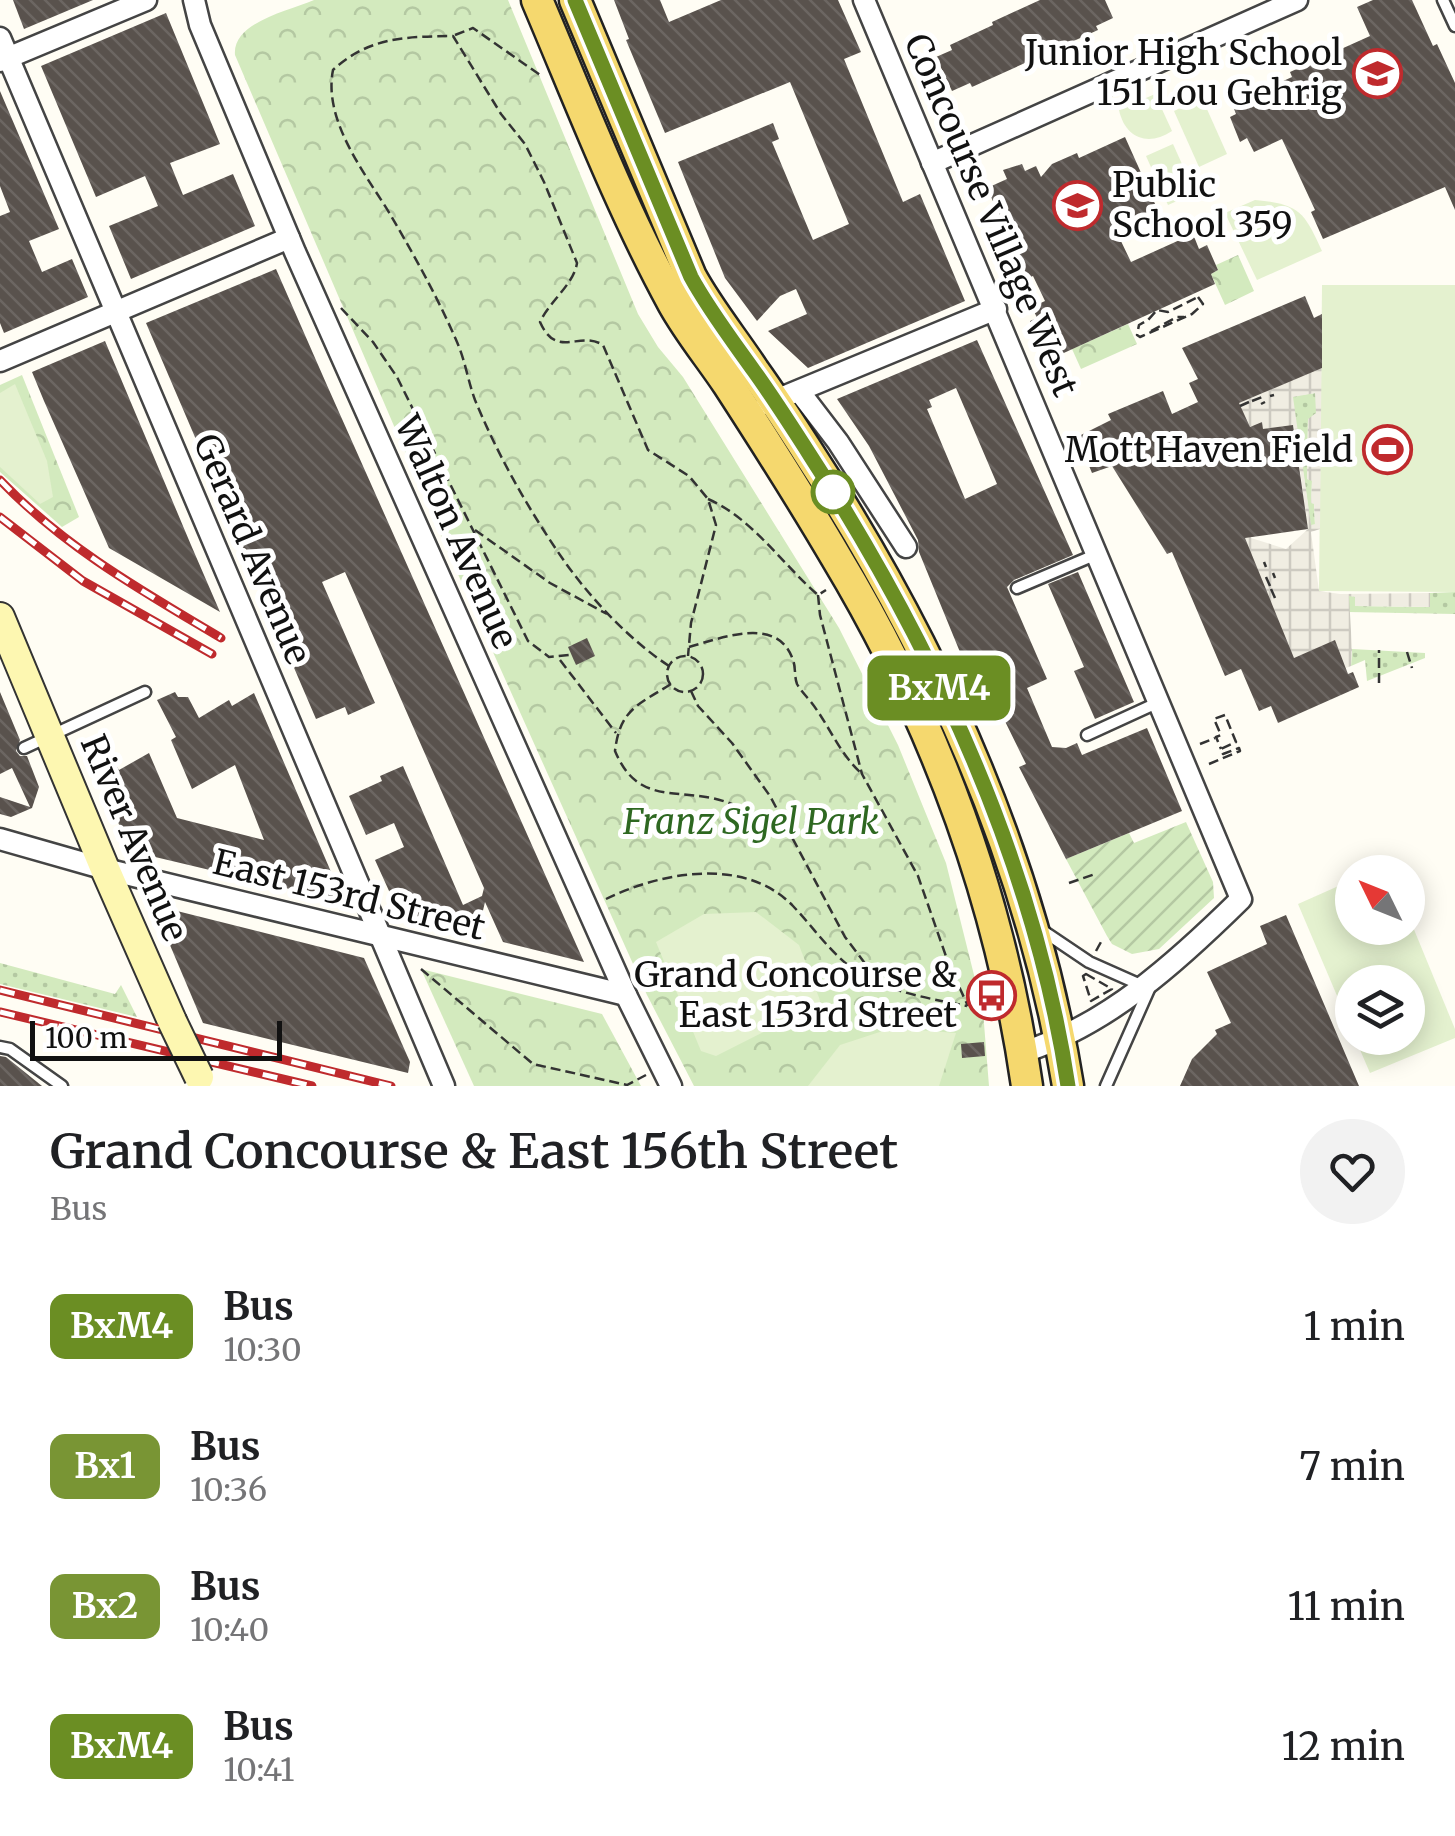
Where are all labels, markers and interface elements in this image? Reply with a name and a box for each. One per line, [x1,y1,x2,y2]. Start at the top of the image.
street label: Concourse Village West [895,27,1087,403]
place label: Junior High School 151 Lou Gehrig [1024,31,1342,115]
school or university icon: Junior High School 151 Lou Gehrig [1351,47,1403,99]
place label: Public School 359 [1112,163,1293,247]
school or university icon: Public School 359 [1051,179,1103,231]
street label: Walton Avenue [385,408,527,655]
sports icon: Mott Haven Field [1362,424,1414,476]
street label: Gerard Avenue [184,427,320,671]
place label: Mott Haven Field [1065,428,1353,472]
unlabelled marker [812,471,854,513]
line badge: BxM4 [869,656,1009,720]
text: BxM4 [887,666,991,710]
street label: River Avenue [71,728,197,948]
park label: Franz Sigel Park [622,800,879,844]
street label: East 153rd Street [209,840,490,950]
north arrow [1335,855,1425,945]
map controls [1335,855,1425,1055]
place label: Grand Concourse & East 153rd Street [634,953,957,1037]
button: layers [1335,965,1425,1055]
bus stop icon: Grand Concourse & East 153rd Street [966,969,1018,1021]
scale bar [30,1016,282,1060]
text: 100 m [45,1020,127,1056]
button: heart [1300,1119,1405,1224]
text: Grand Concourse & East 156th Street [50,1121,898,1181]
text: Bus [50,1189,107,1229]
text: Bus [223,1283,294,1330]
text: 1 min [1304,1303,1405,1350]
text: BxM4 [70,1304,173,1348]
text: 10:30 [223,1330,302,1370]
text: Bus [190,1423,260,1470]
text: 7 min [1299,1443,1405,1490]
text: Bx1 [74,1444,136,1488]
text: 10:36 [190,1470,267,1510]
text: Bus [190,1563,260,1610]
text: 11 min [1288,1583,1405,1630]
text: Bx2 [72,1584,138,1628]
text: 10:40 [190,1610,269,1650]
text: Bus [223,1703,294,1750]
text: 12 min [1282,1723,1405,1770]
text: BxM4 [70,1724,173,1768]
text: 10:41 [223,1750,294,1790]

